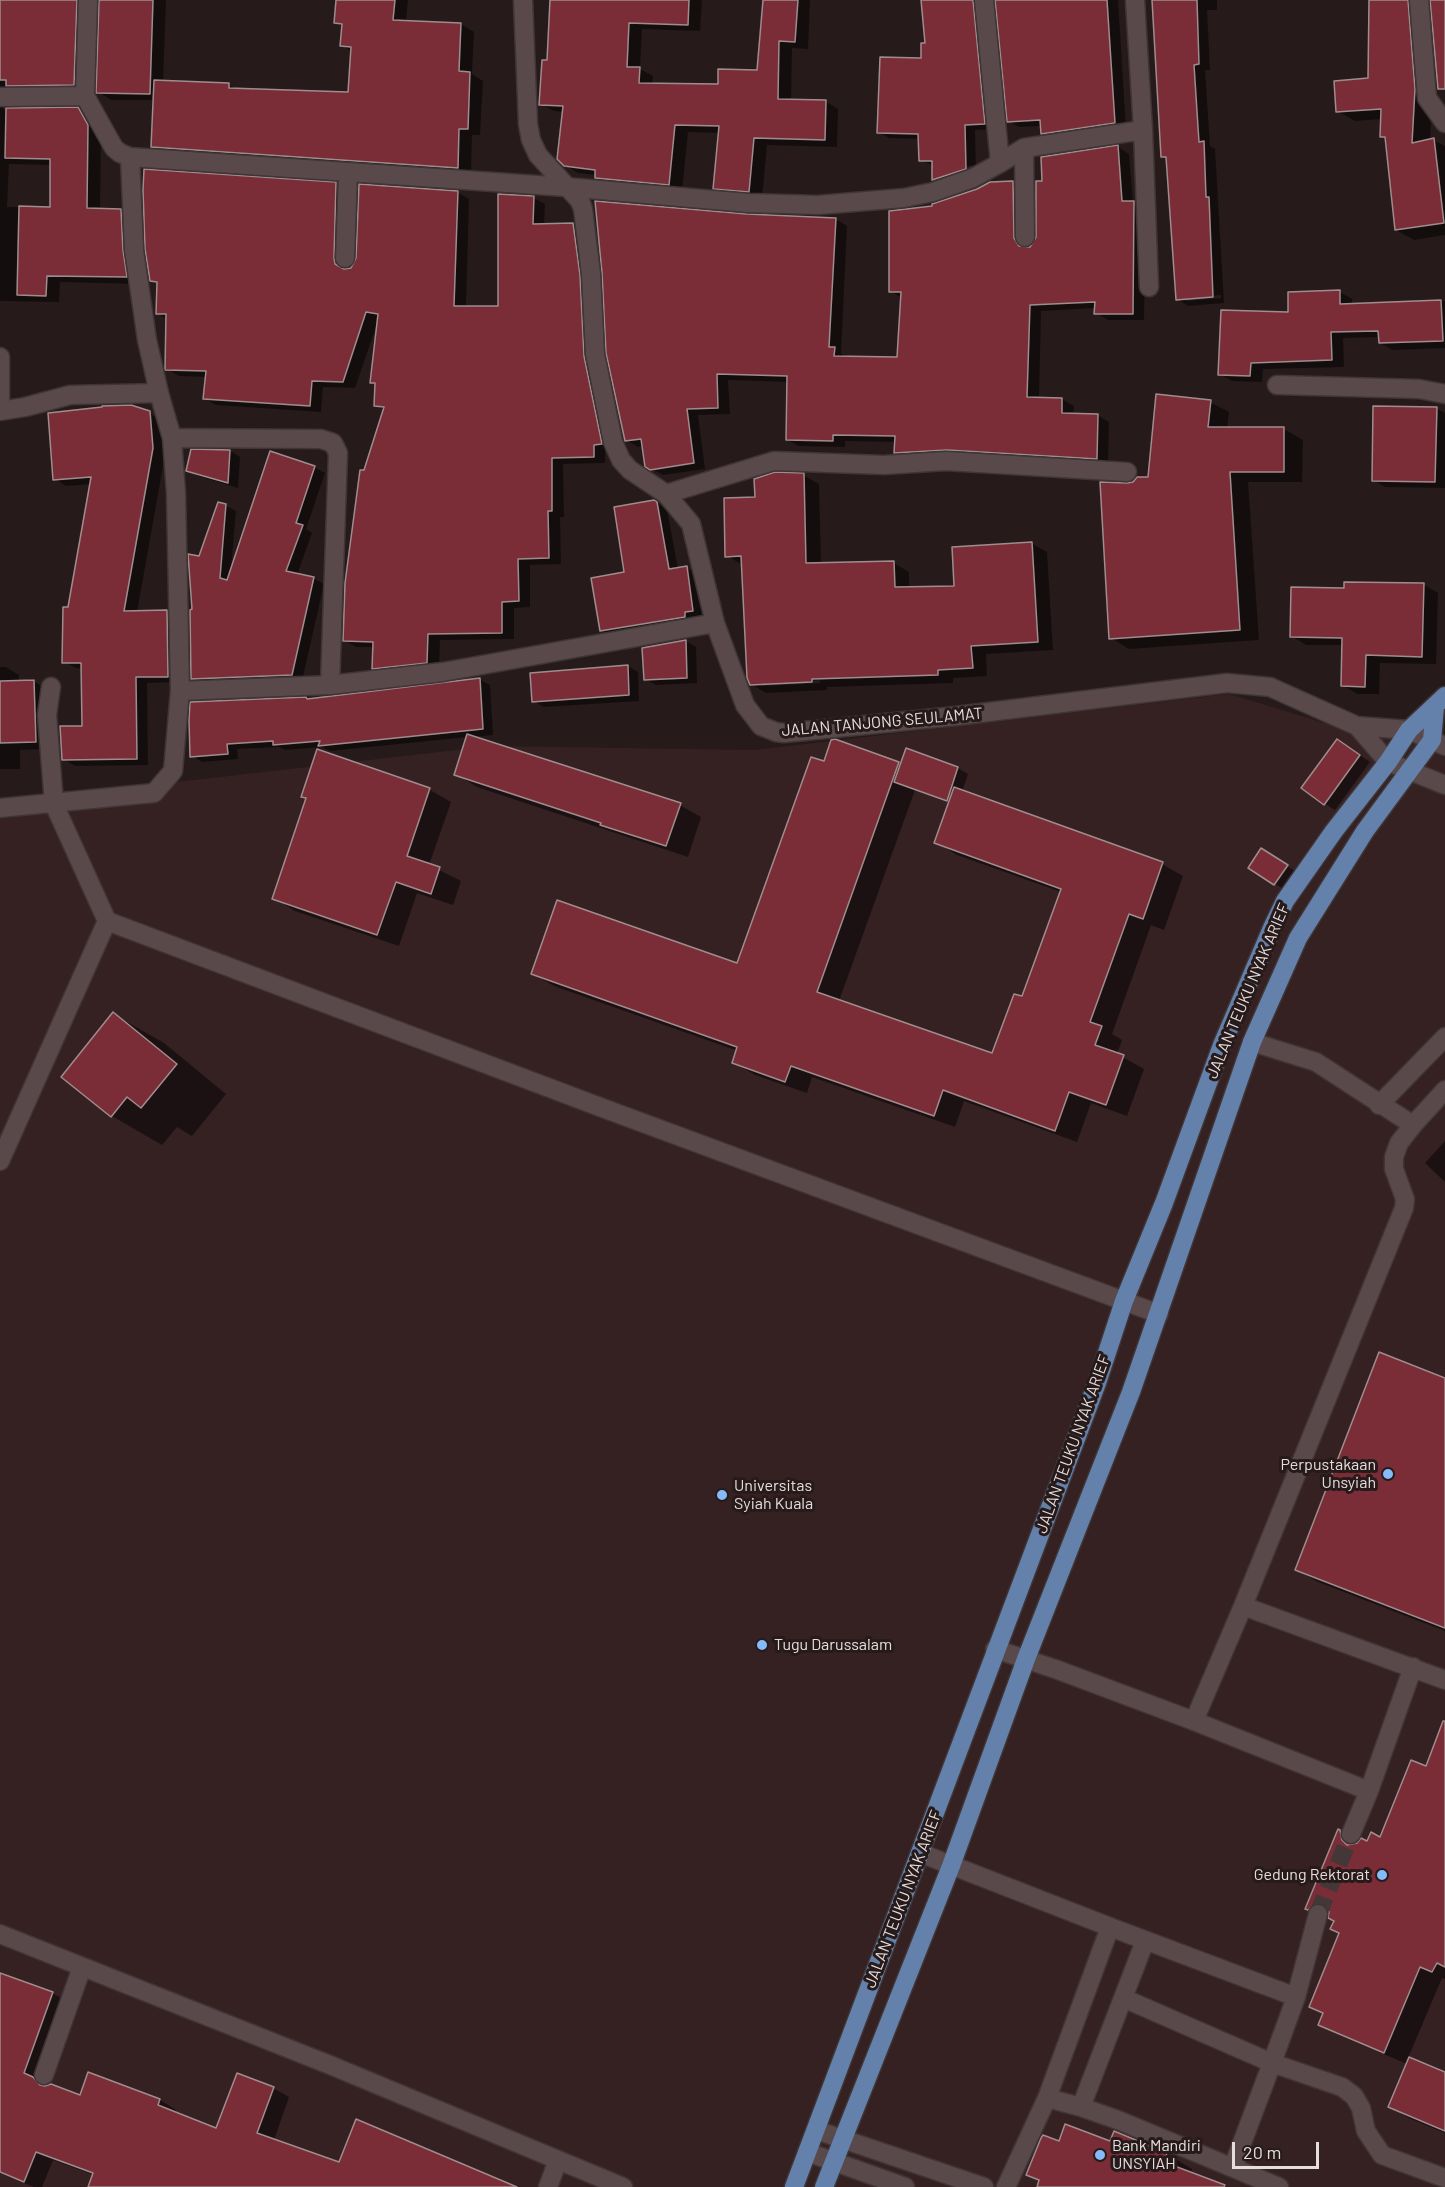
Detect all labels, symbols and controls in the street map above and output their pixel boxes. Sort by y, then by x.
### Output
street label: JALAN TANJONG SEULAMAT [781,704,983,740]
street label: JALAN TEUKU NYAK ARIEF [1202,900,1294,1082]
street label: JALAN TEUKU NYAK ARIEF [1032,1352,1114,1536]
place label: Perpustakaan Unsyiah [1281,1455,1376,1493]
marker: Perpustakaan Unsyiah [1381,1467,1395,1481]
place label: Universitas Syiah Kuala [734,1476,813,1514]
marker: Universitas Syiah Kuala [715,1488,729,1502]
place label: Tugu Darussalam [774,1635,892,1655]
marker: Tugu Darussalam [755,1638,769,1652]
street label: JALAN TEUKU NYAK ARIEF [860,1808,946,1990]
place label: Gedung Rektorat [1254,1865,1370,1885]
marker: Gedung Rektorat [1375,1868,1389,1882]
scale bar [1235,2130,1322,2168]
place label: Bank Mandiri UNSYIAH [1112,2136,1201,2174]
text: 20 m [1243,2141,1281,2163]
marker: Bank Mandiri UNSYIAH [1093,2148,1107,2162]

